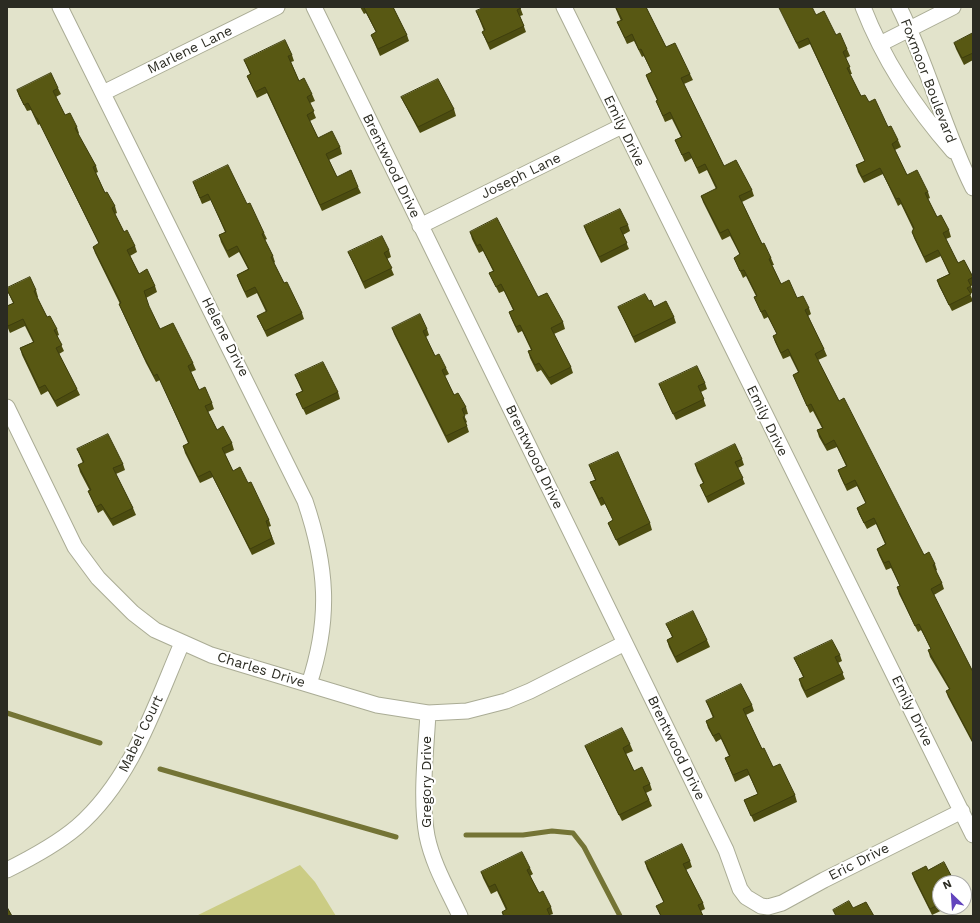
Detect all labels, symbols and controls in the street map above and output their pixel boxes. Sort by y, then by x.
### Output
street label: Foxmoor Boulevard [897,17,959,145]
street label: Marlene Lane [145,22,235,78]
street label: Emily Drive [600,93,648,169]
street label: Brentwood Drive [359,111,423,221]
street label: Joseph Lane [478,149,564,203]
street label: Helene Drive [198,294,252,380]
street label: Emily Drive [743,383,791,459]
street label: Brentwood Drive [502,402,566,512]
street label: Charles Drive [215,649,307,691]
street label: Emily Drive [888,673,936,749]
street label: Mabel Court [115,693,167,775]
street label: Brentwood Drive [644,693,708,803]
street label: Gregory Drive [419,736,435,828]
street label: Eric Drive [826,840,892,884]
north arrow [932,875,972,915]
text: N [941,877,954,892]

